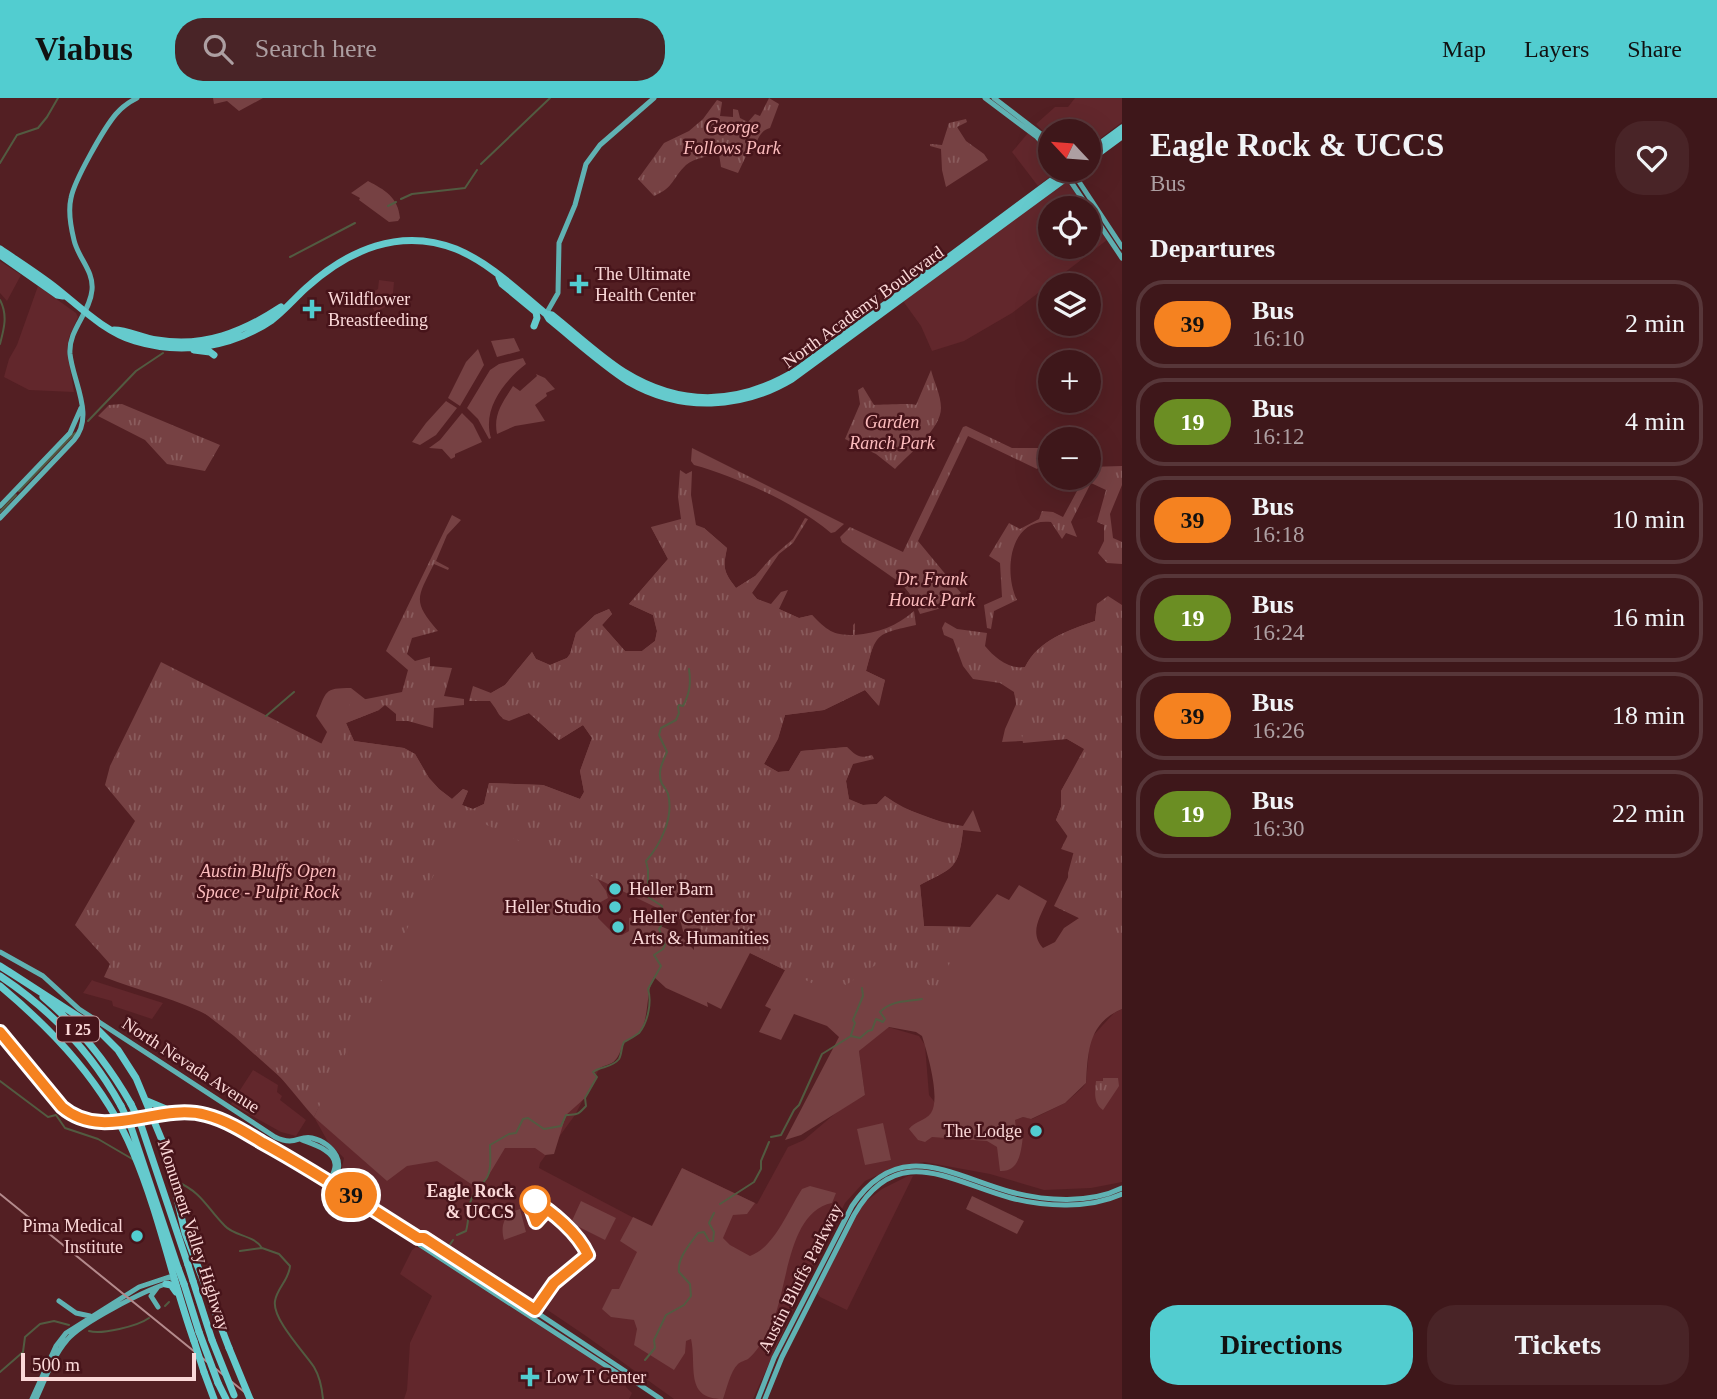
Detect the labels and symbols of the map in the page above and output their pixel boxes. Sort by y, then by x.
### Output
park label: George Follows Park [682,117,782,158]
north arrow [1038,119,1101,182]
street label: North Academy Boulevard [779,242,947,372]
place label: The Ultimate Health Center [595,264,695,305]
marker: The Ultimate Health Center [569,274,589,294]
place label: Wildflower Breastfeeding [328,289,428,330]
marker: Wildflower Breastfeeding [302,299,322,319]
park label: Garden Ranch Park [848,412,936,453]
park label: Dr. Frank Houck Park [888,569,976,610]
park label: Austin Bluffs Open Space - Pulpit Rock [197,861,340,902]
place label: Heller Barn [629,879,713,899]
marker: Heller Barn [607,881,623,897]
place label: Heller Studio [505,897,601,917]
marker: Heller Studio [607,899,623,915]
place label: Heller Center for Arts & Humanities [632,907,769,948]
marker: Heller Center for Arts & Humanities [610,919,626,935]
street label: North Nevada Avenue [119,1013,263,1117]
road number: I 25 [57,1016,99,1042]
place label: The Lodge [944,1121,1022,1141]
marker: The Lodge [1028,1123,1044,1139]
street label: Monument Valley Highway [154,1137,234,1333]
line badge: 39 [320,1172,382,1218]
place label: Eagle Rock & UCCS [427,1181,514,1222]
marker: Eagle Rock & UCCS [520,1186,550,1216]
street label: Austin Bluffs Parkway [754,1200,846,1356]
place label: Pima Medical Institute [23,1216,123,1257]
marker: Pima Medical Institute [129,1228,145,1244]
scale bar [21,1350,196,1382]
marker: Low T Center [520,1367,540,1387]
place label: Low T Center [546,1367,646,1387]

